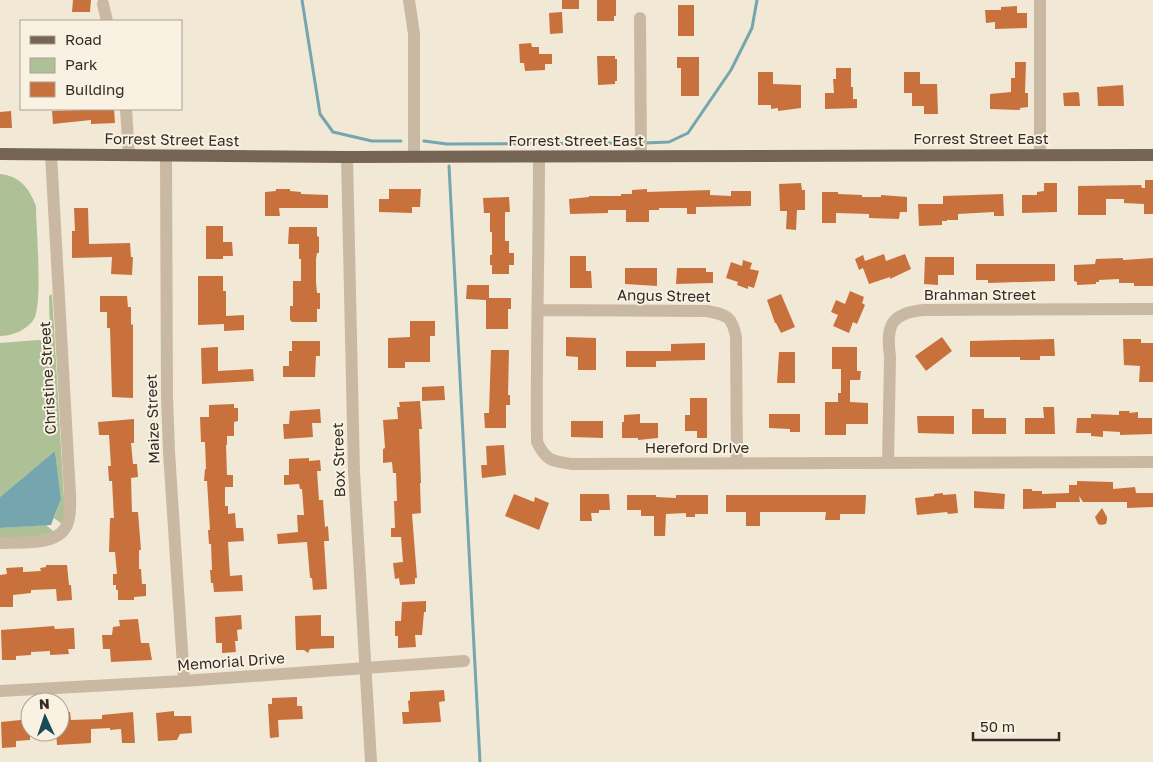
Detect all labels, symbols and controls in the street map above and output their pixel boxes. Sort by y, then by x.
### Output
legend [20,20,182,110]
text: Road [65,30,102,48]
text: Park [65,55,98,73]
text: Building [65,80,125,98]
street label: Forrest Street East [104,129,240,149]
street label: Forrest Street East [913,129,1049,147]
street label: Forrest Street East [508,131,644,149]
street label: Angus Street [617,285,711,305]
street label: Brahman Street [924,285,1036,303]
street label: Christine Street [35,321,59,435]
street label: Maize Street [141,374,163,464]
street label: Box Street [328,422,348,498]
street label: Hereford Drive [645,438,750,456]
street label: Memorial Drive [177,648,286,674]
north arrow [20,692,70,742]
text: N [39,695,50,712]
scale bar [973,710,1059,742]
text: 50 m [980,717,1015,735]

